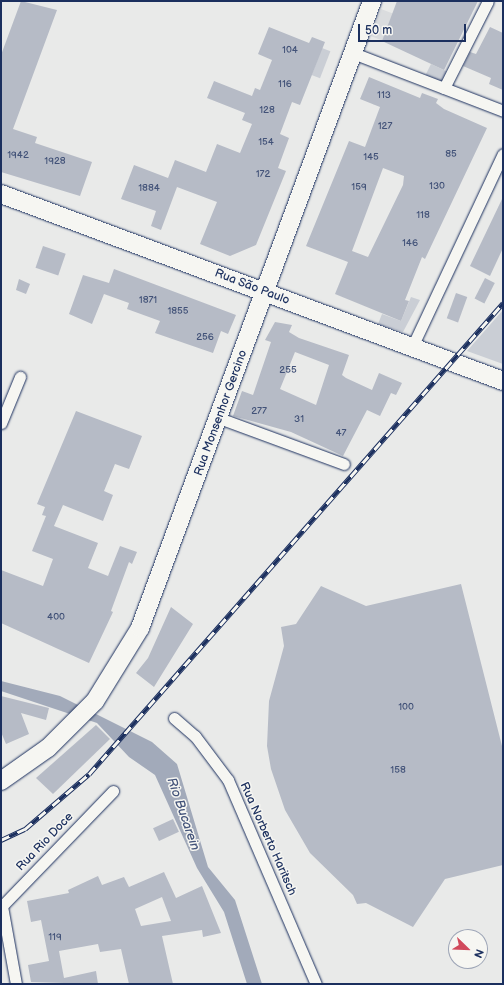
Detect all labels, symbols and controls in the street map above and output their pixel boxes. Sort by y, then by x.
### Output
scale bar [360,16,468,42]
text: 50 m [365,23,392,38]
house number: 104 [282,45,298,57]
house number: 116 [278,79,292,91]
house number: 113 [377,90,391,102]
house number: 128 [259,105,275,117]
house number: 127 [378,121,392,133]
house number: 154 [258,137,274,149]
house number: 85 [445,149,457,161]
house number: 1942 [7,150,29,162]
house number: 145 [363,152,379,164]
house number: 1928 [44,156,66,168]
house number: 172 [256,169,270,181]
house number: 130 [429,181,445,193]
house number: 159 [351,182,367,194]
house number: 1884 [138,183,160,195]
house number: 118 [416,210,430,222]
house number: 146 [402,238,418,250]
street label: Rua São Paulo [212,266,292,308]
house number: 1871 [139,295,157,307]
house number: 1855 [167,306,189,318]
house number: 256 [196,332,214,344]
street label: Rua Monsenhor Gercino [191,348,251,478]
house number: 255 [279,365,297,377]
house number: 277 [251,406,267,418]
house number: 31 [294,414,304,426]
house number: 47 [335,428,347,440]
house number: 400 [47,612,65,624]
house number: 100 [398,702,414,714]
house number: 158 [390,765,406,777]
water label: Rio Bucarein [163,776,203,852]
street label: Rua Norberto Haritsch [237,780,299,898]
street label: Rua Rio Doce [14,810,76,874]
north arrow [448,929,488,969]
house number: 119 [48,932,62,944]
text: N [471,947,486,960]

